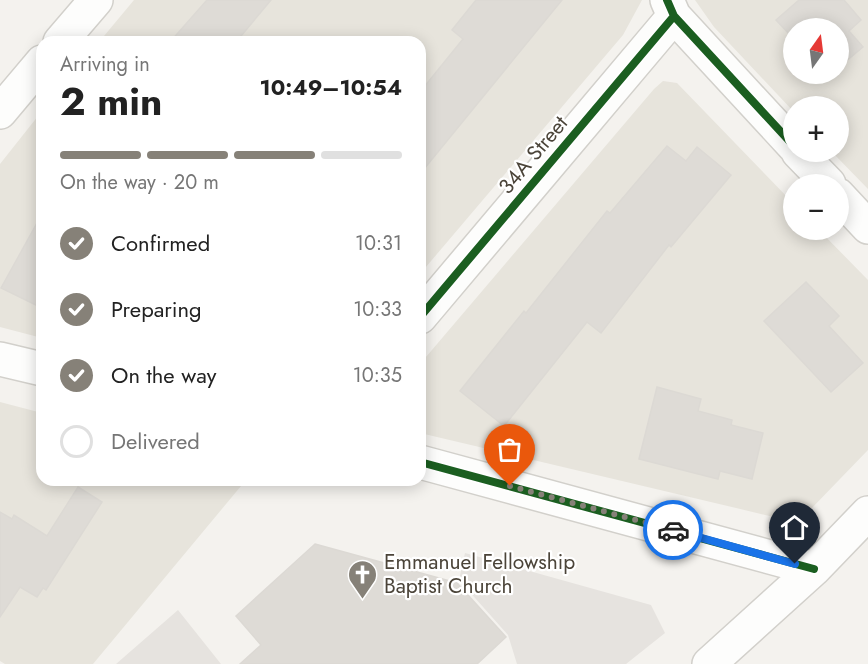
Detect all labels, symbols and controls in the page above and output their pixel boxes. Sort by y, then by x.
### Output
north arrow [783,18,849,84]
map controls [783,18,849,240]
text: Arriving in [60,50,150,79]
text: 10:49–10:54 [259,71,402,103]
text: 2 min [60,73,162,130]
button: + [783,96,849,162]
street label: 34A Street [491,109,575,201]
text: On the way · 20 m [60,168,219,197]
button: − [783,174,849,240]
icon: check [60,227,93,260]
text: Confirmed [111,227,210,259]
text: 10:31 [355,229,402,258]
icon: check [60,293,93,326]
text: Preparing [111,293,202,325]
text: 10:33 [353,295,402,324]
icon: check [60,359,93,392]
text: On the way [111,359,216,391]
text: 10:35 [353,361,402,390]
pin [484,424,535,486]
text: Delivered [111,425,200,457]
icon: bag [493,433,526,466]
courier [643,500,703,560]
pin [769,502,820,564]
icon: home [778,511,811,544]
icon: car [657,514,690,547]
place label: Emmanuel Fellowship Baptist Church [384,547,575,601]
church icon: Emmanuel Fellowship Baptist Church [347,558,379,600]

